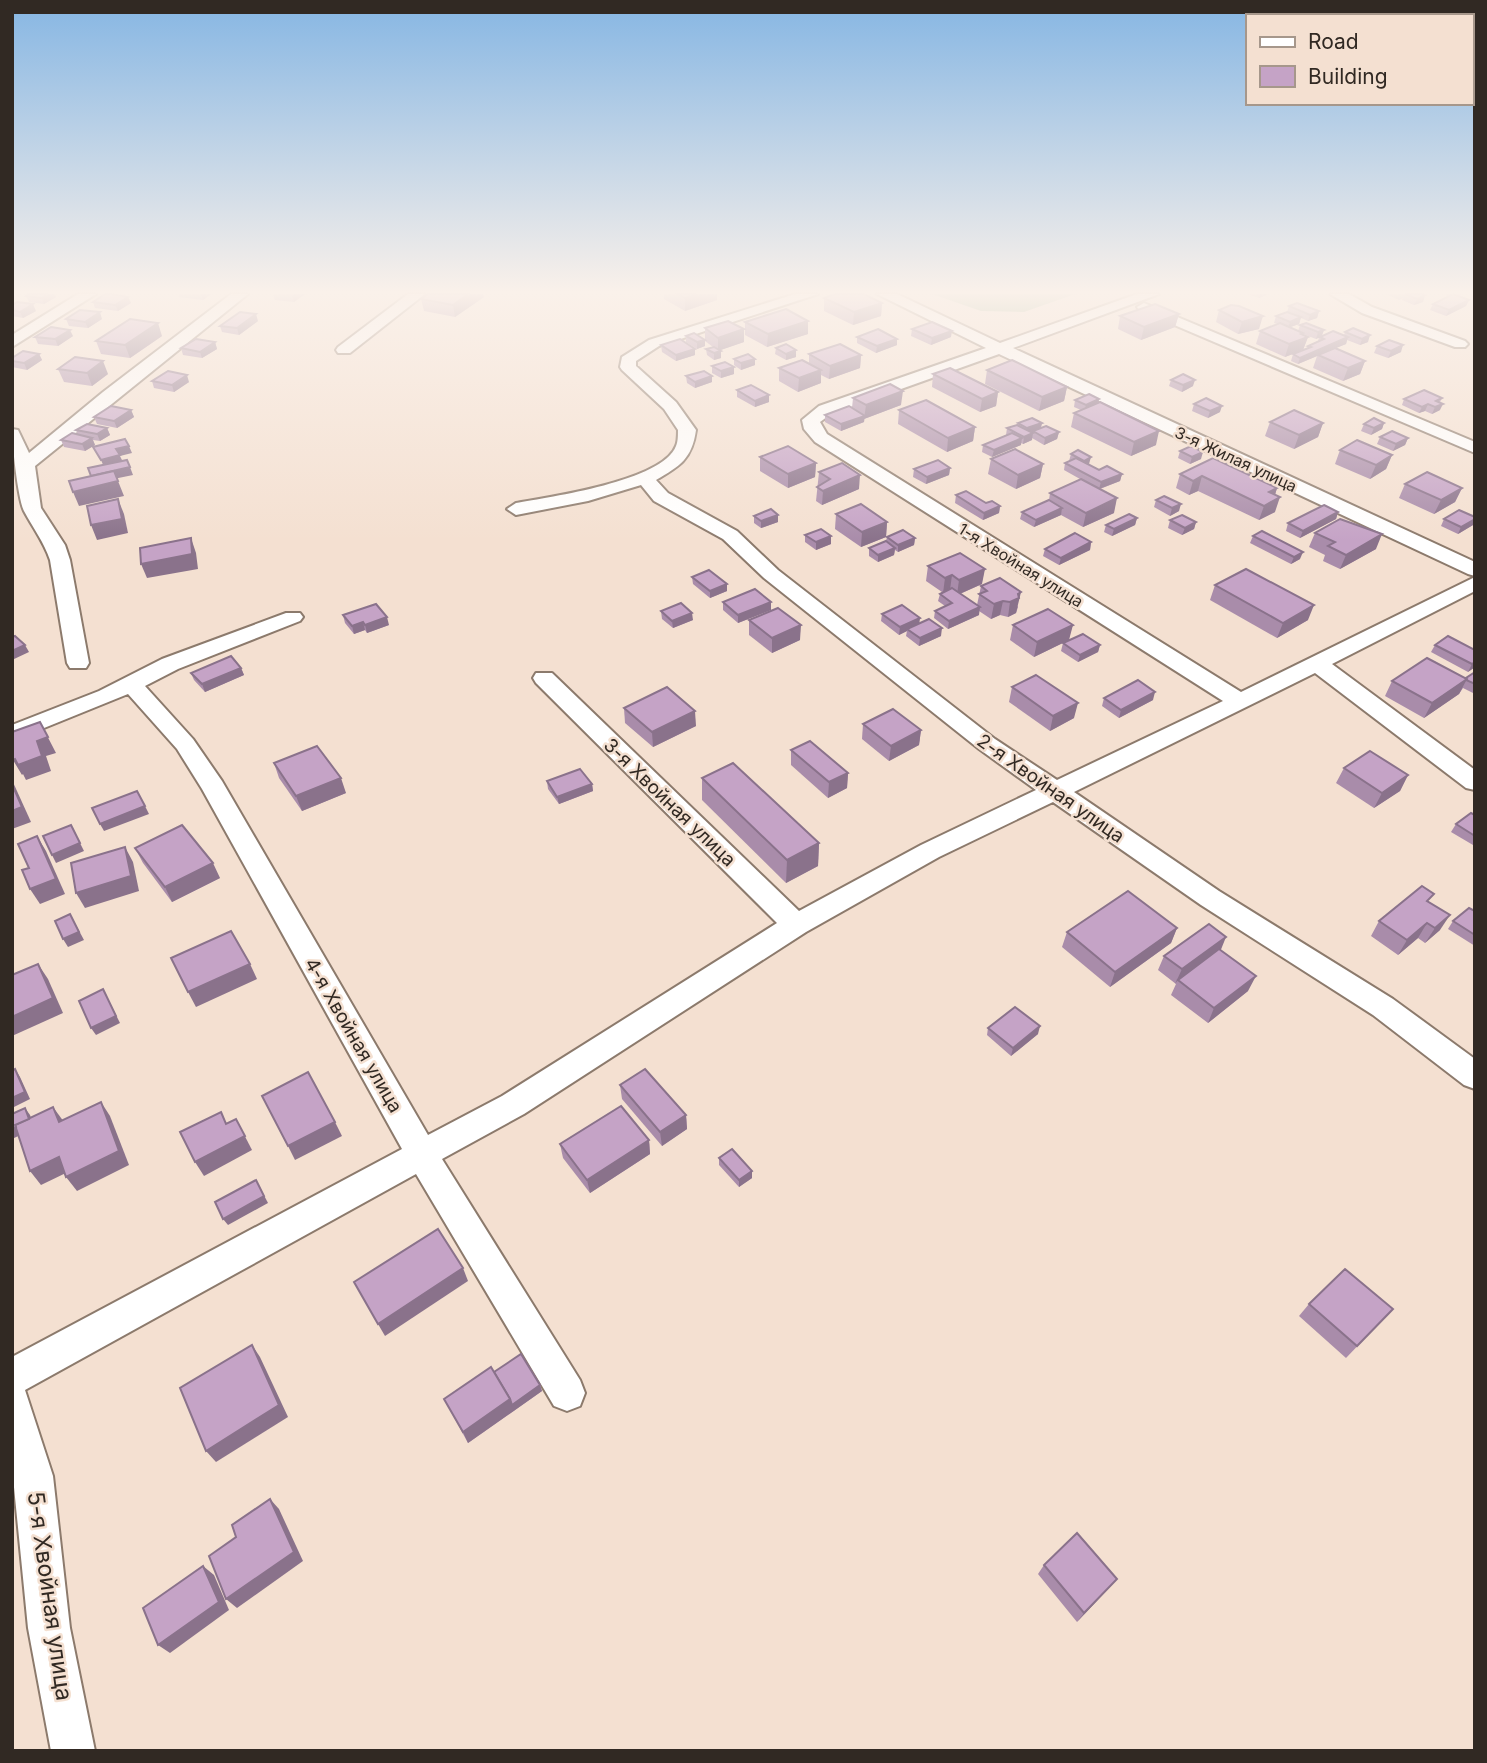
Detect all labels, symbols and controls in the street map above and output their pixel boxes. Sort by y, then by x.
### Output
legend [1246,14,1473,105]
text: Road [1308,29,1359,54]
text: Building [1308,64,1388,89]
street label: 3-я Жилая улица [1172,422,1300,496]
street label: 1-я Хвойная улица [955,518,1087,612]
street label: 2-я Хвойная улица [973,729,1129,848]
street label: 3-я Хвойная улица [599,733,740,871]
street label: 4-я Хвойная улица [300,954,407,1117]
street label: 5-я Хвойная улица [21,1490,79,1702]

